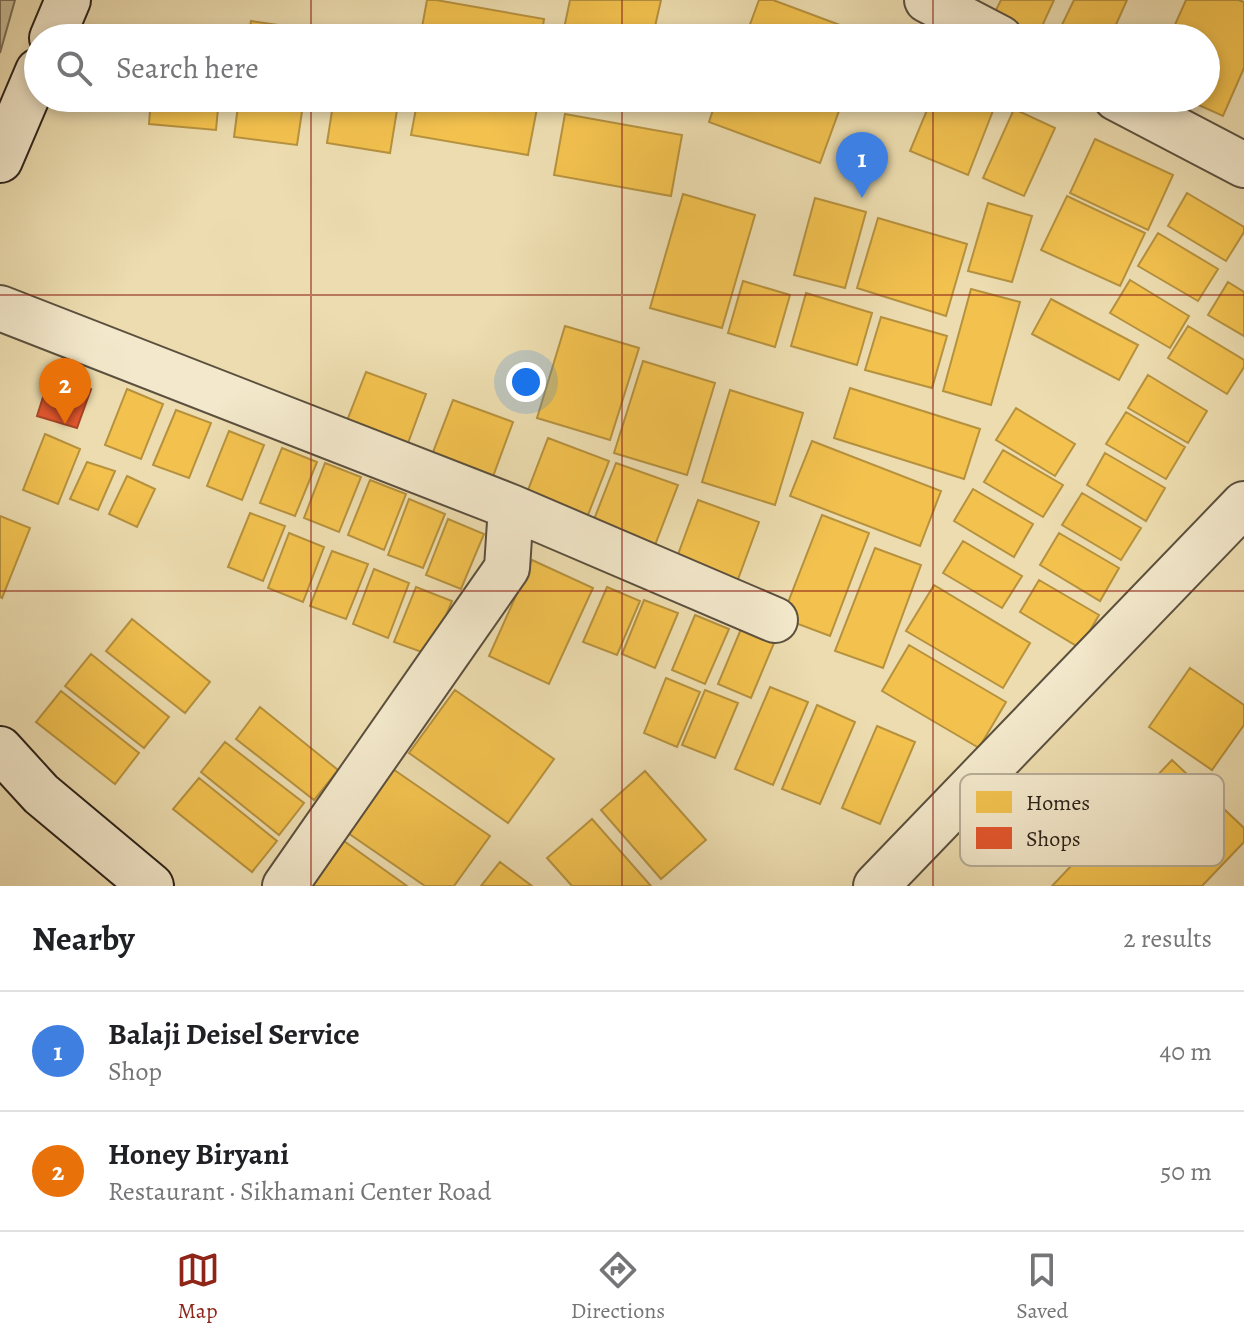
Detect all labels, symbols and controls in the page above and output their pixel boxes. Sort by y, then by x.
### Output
search box [24,24,1220,112]
icon: search [52,46,96,90]
text: Search here [116,48,259,88]
pin: 1 [836,132,888,198]
pin: 2 [39,358,91,424]
your location [506,362,546,402]
legend [960,774,1224,866]
text: Homes [1026,788,1090,818]
text: Shops [1026,824,1081,854]
text: Nearby [32,915,135,962]
text: 2 results [1123,921,1212,956]
text: Balaji Deisel Service [108,1014,360,1054]
text: 1 [53,1034,63,1069]
text: 40 m [1160,1034,1212,1069]
text: Shop [108,1054,162,1089]
text: Honey Biryani [108,1134,289,1174]
text: 2 [52,1154,64,1189]
text: 50 m [1160,1154,1212,1189]
text: Restaurant · Sikhamani Center Road [108,1174,491,1209]
tab: Map [176,1248,220,1326]
tab: Directions [571,1248,665,1326]
tab: Saved [1016,1248,1068,1326]

